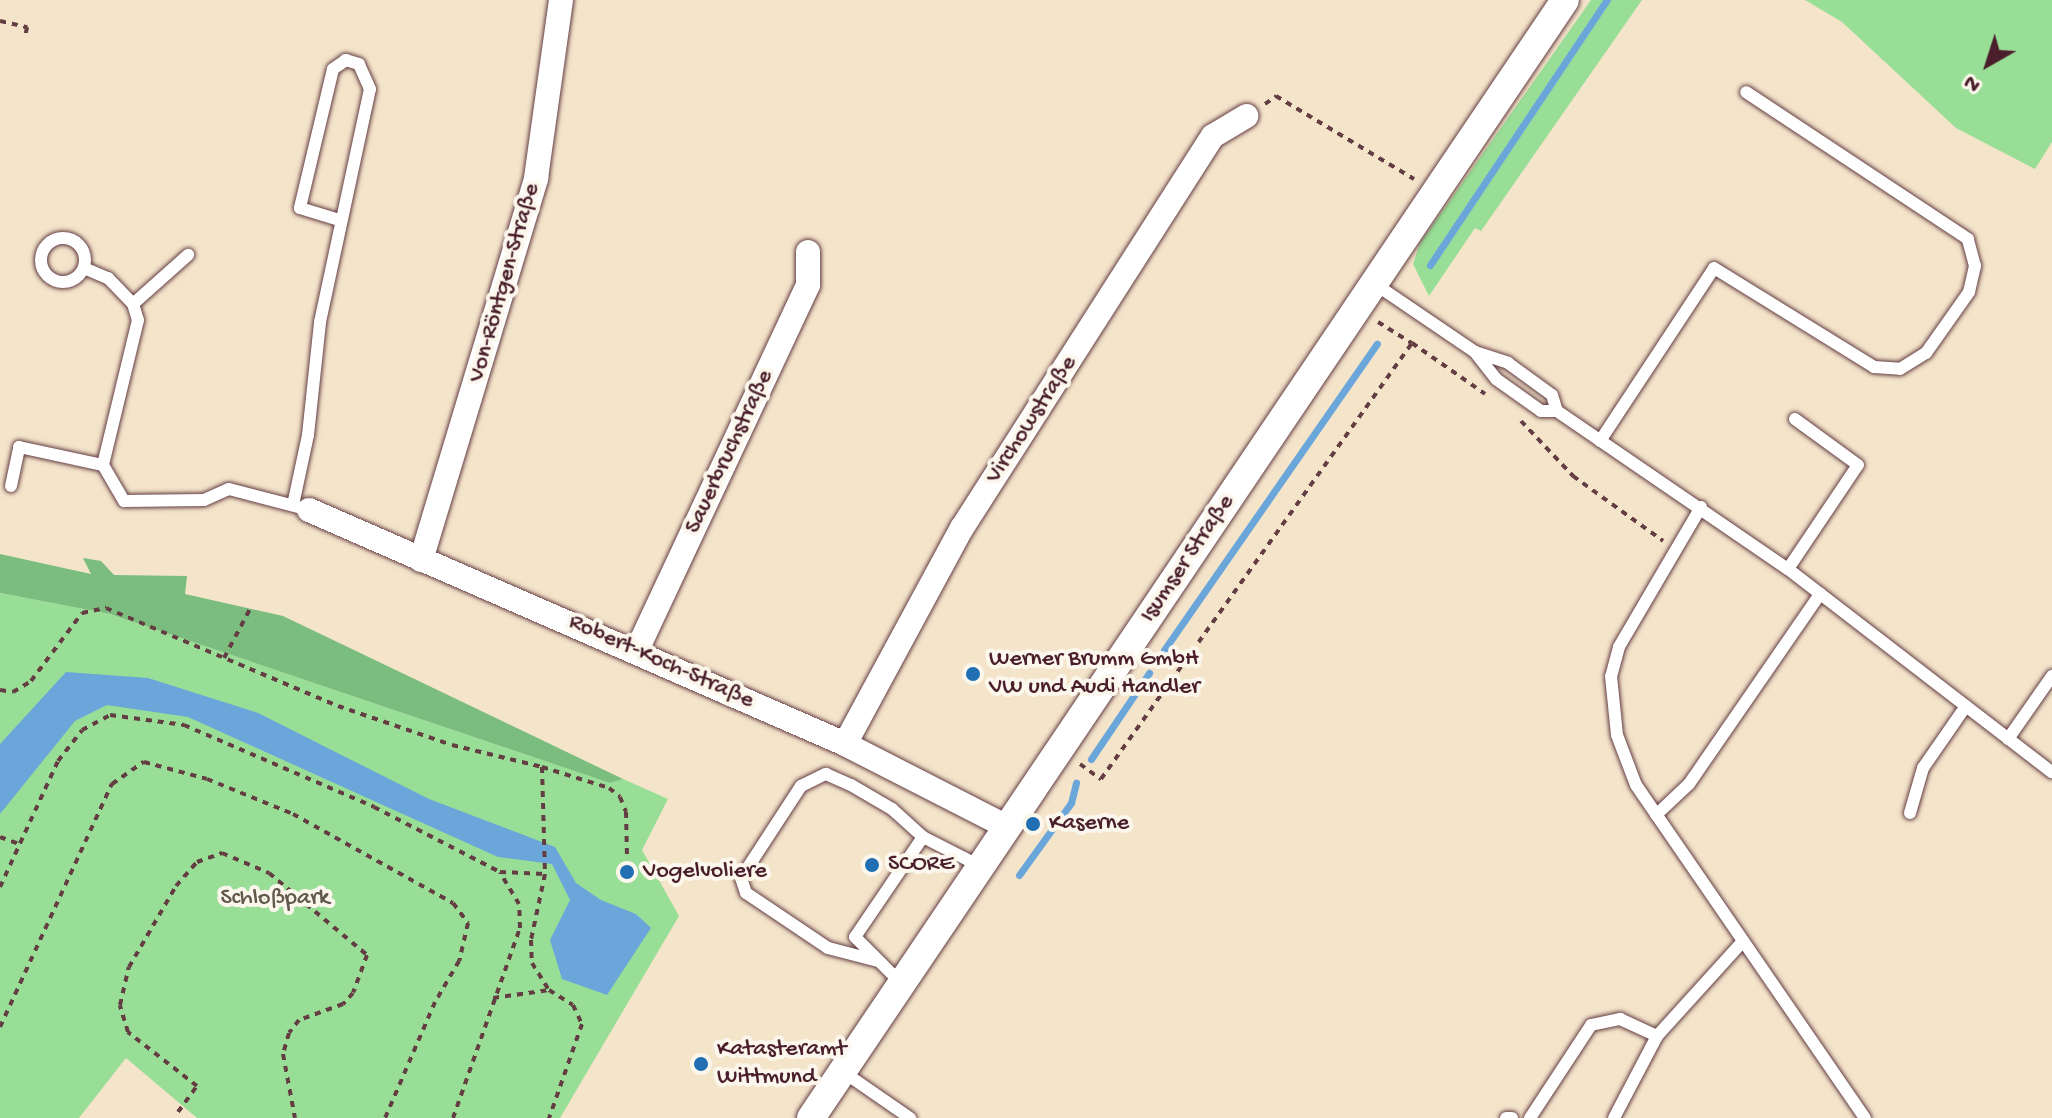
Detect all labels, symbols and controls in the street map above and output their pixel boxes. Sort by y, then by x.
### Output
north arrow [1948,24,2028,104]
text: N [1959,68,1987,97]
street label: Von-Röntgen-Straße [463,180,547,386]
street label: Virchowstraße [980,351,1084,489]
street label: Sauerbruchstraße [679,365,781,539]
street label: Isumser Straße [1135,490,1241,628]
street label: Robert-Koch-Straße [564,608,758,716]
place label: Werner Brumm GmbH VW und Audi Handler [989,646,1200,702]
marker: Werner Brumm GmbH VW und Audi Handler [964,665,982,683]
place label: Kaserne [1049,810,1129,838]
marker: Kaserne [1024,815,1042,833]
place label: SCORE [888,851,954,879]
marker: SCORE [863,856,881,874]
place label: Vogelvoliere [643,858,767,886]
marker: Vogelvoliere [618,863,636,881]
park label: Schloßpark [221,885,329,913]
place label: Katasteramt Wittmund [717,1036,846,1092]
marker: Katasteramt Wittmund [692,1055,710,1073]

